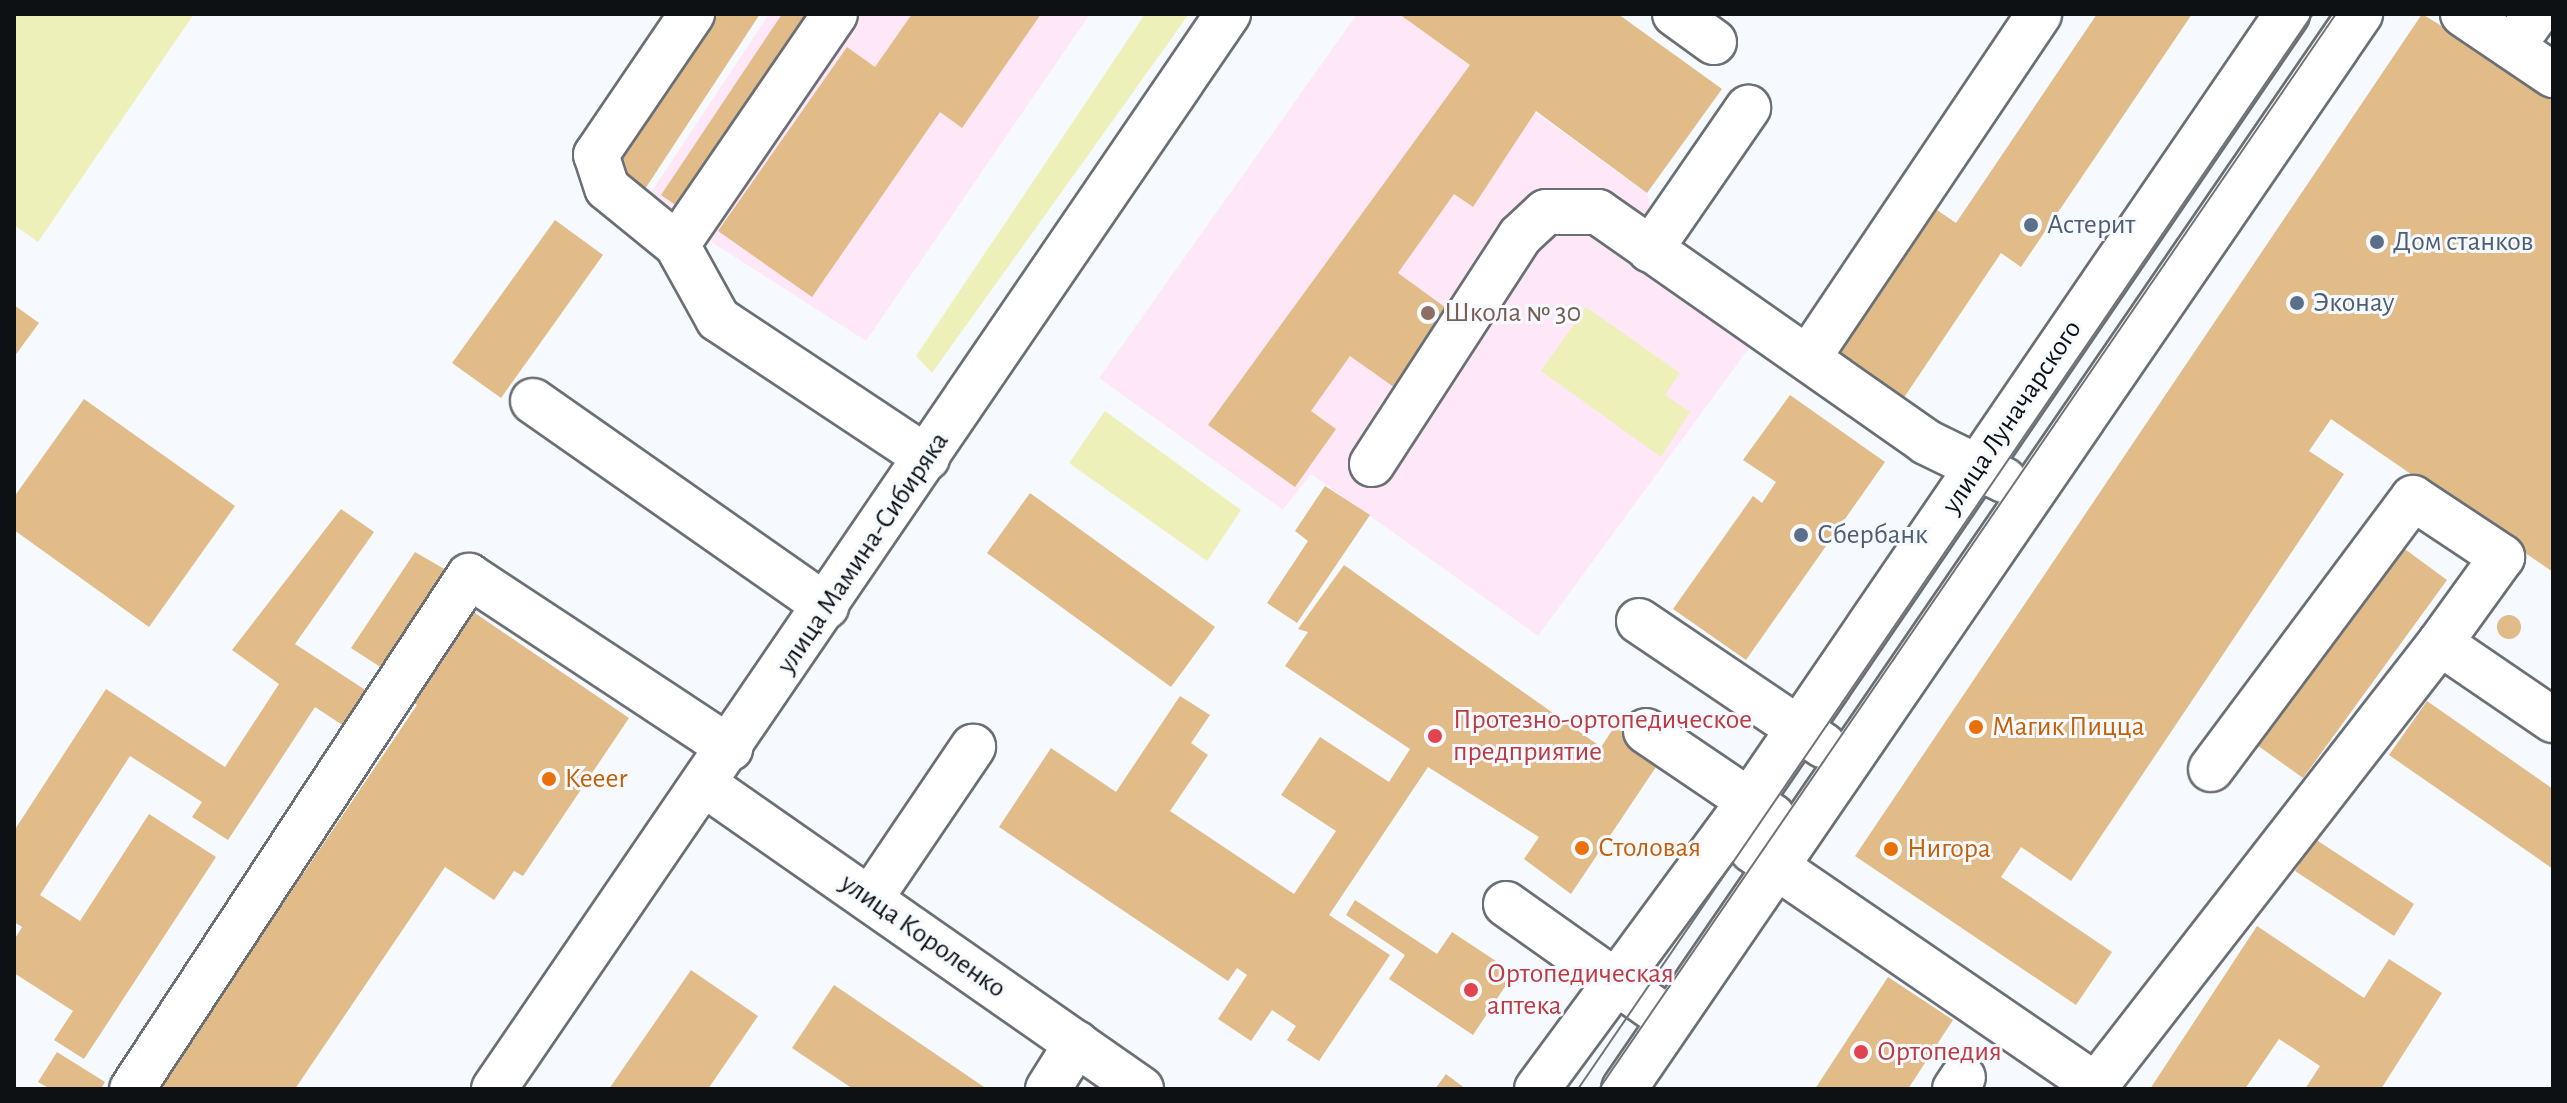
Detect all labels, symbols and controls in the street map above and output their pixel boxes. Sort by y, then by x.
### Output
place label: Астерит [2047,208,2135,242]
marker: Астерит [2022,216,2040,234]
place label: Дом станков [2393,225,2534,259]
marker: Дом станков [2368,233,2386,251]
place label: Эконау [2313,286,2394,320]
marker: Эконау [2288,294,2306,312]
place label: Школа № 30 [1444,296,1581,330]
marker: Школа № 30 [1419,304,1437,322]
street label: улица Луначарского [1935,314,2089,520]
street label: улица Мамина-Сибиряка [770,426,956,680]
place label: Сбербанк [1817,518,1928,552]
marker: Сбербанк [1792,526,1810,544]
place label: Протезно-ортопедическое предприятие [1453,703,1752,769]
place label: Магик Пицца [1992,710,2145,744]
marker: Магик Пицца [1967,718,1985,736]
marker: Протезно-ортопедическое предприятие [1424,725,1446,747]
place label: Keeer [565,762,627,796]
marker: Keeer [540,770,558,788]
place label: Столовая [1598,831,1701,865]
place label: Нигора [1907,832,1991,866]
marker: Столовая [1573,839,1591,857]
marker: Нигора [1882,840,1900,858]
street label: улица Короленко [834,866,1012,1006]
place label: Ортопедическая аптека [1487,957,1674,1023]
marker: Ортопедическая аптека [1462,981,1480,999]
place label: Ортопедия [1877,1035,2002,1069]
marker: Ортопедия [1852,1043,1870,1061]

